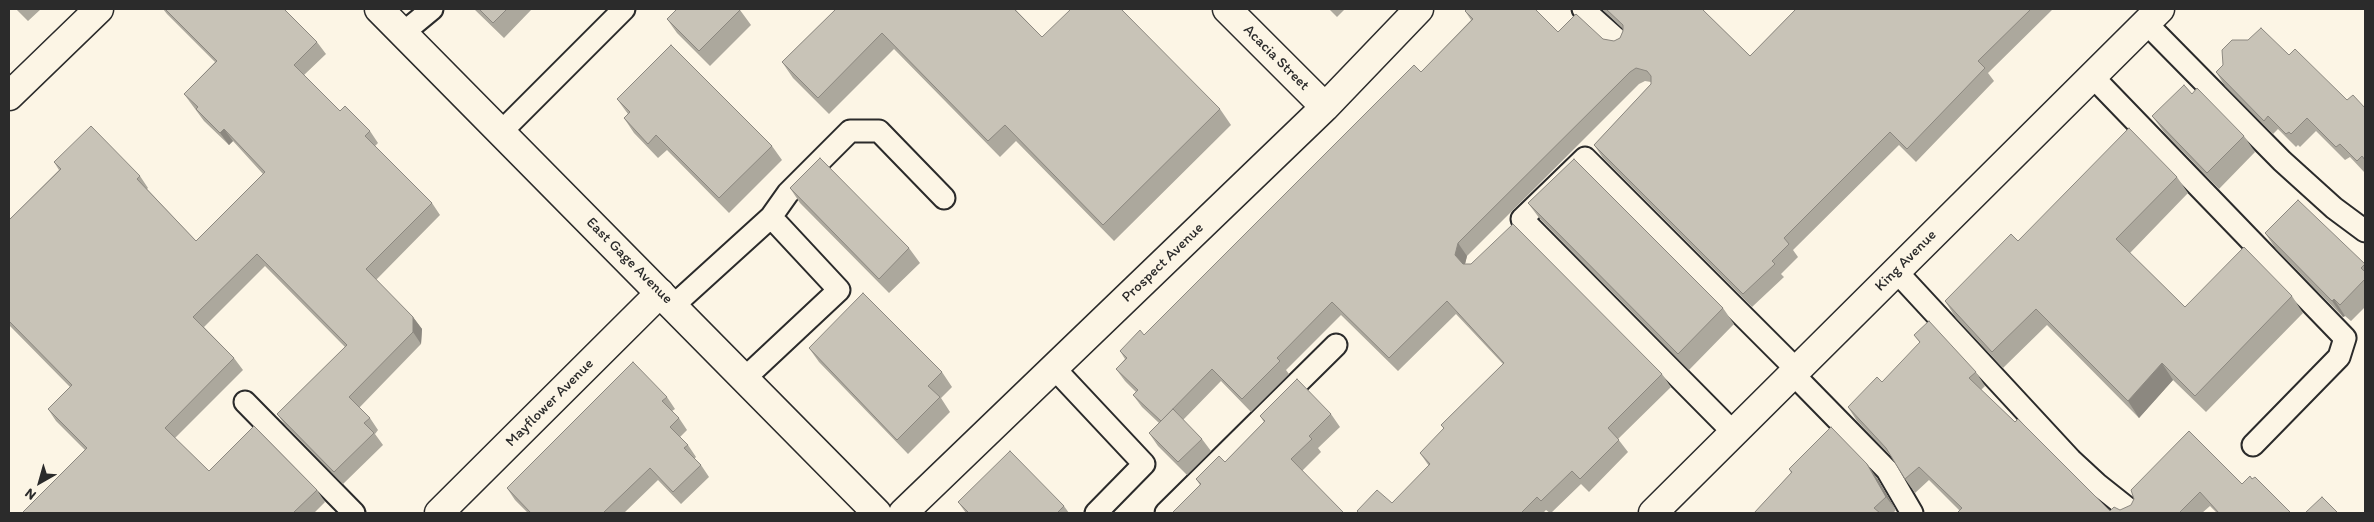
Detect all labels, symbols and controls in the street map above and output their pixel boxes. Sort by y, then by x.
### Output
street label: Acacia Street [1239,21,1313,95]
street label: East Gage Avenue [582,214,676,308]
street label: Prospect Avenue [1118,219,1208,307]
street label: King Avenue [1871,226,1941,296]
street label: Mayflower Avenue [502,355,598,451]
north arrow [15,457,65,507]
text: N [22,485,39,504]

